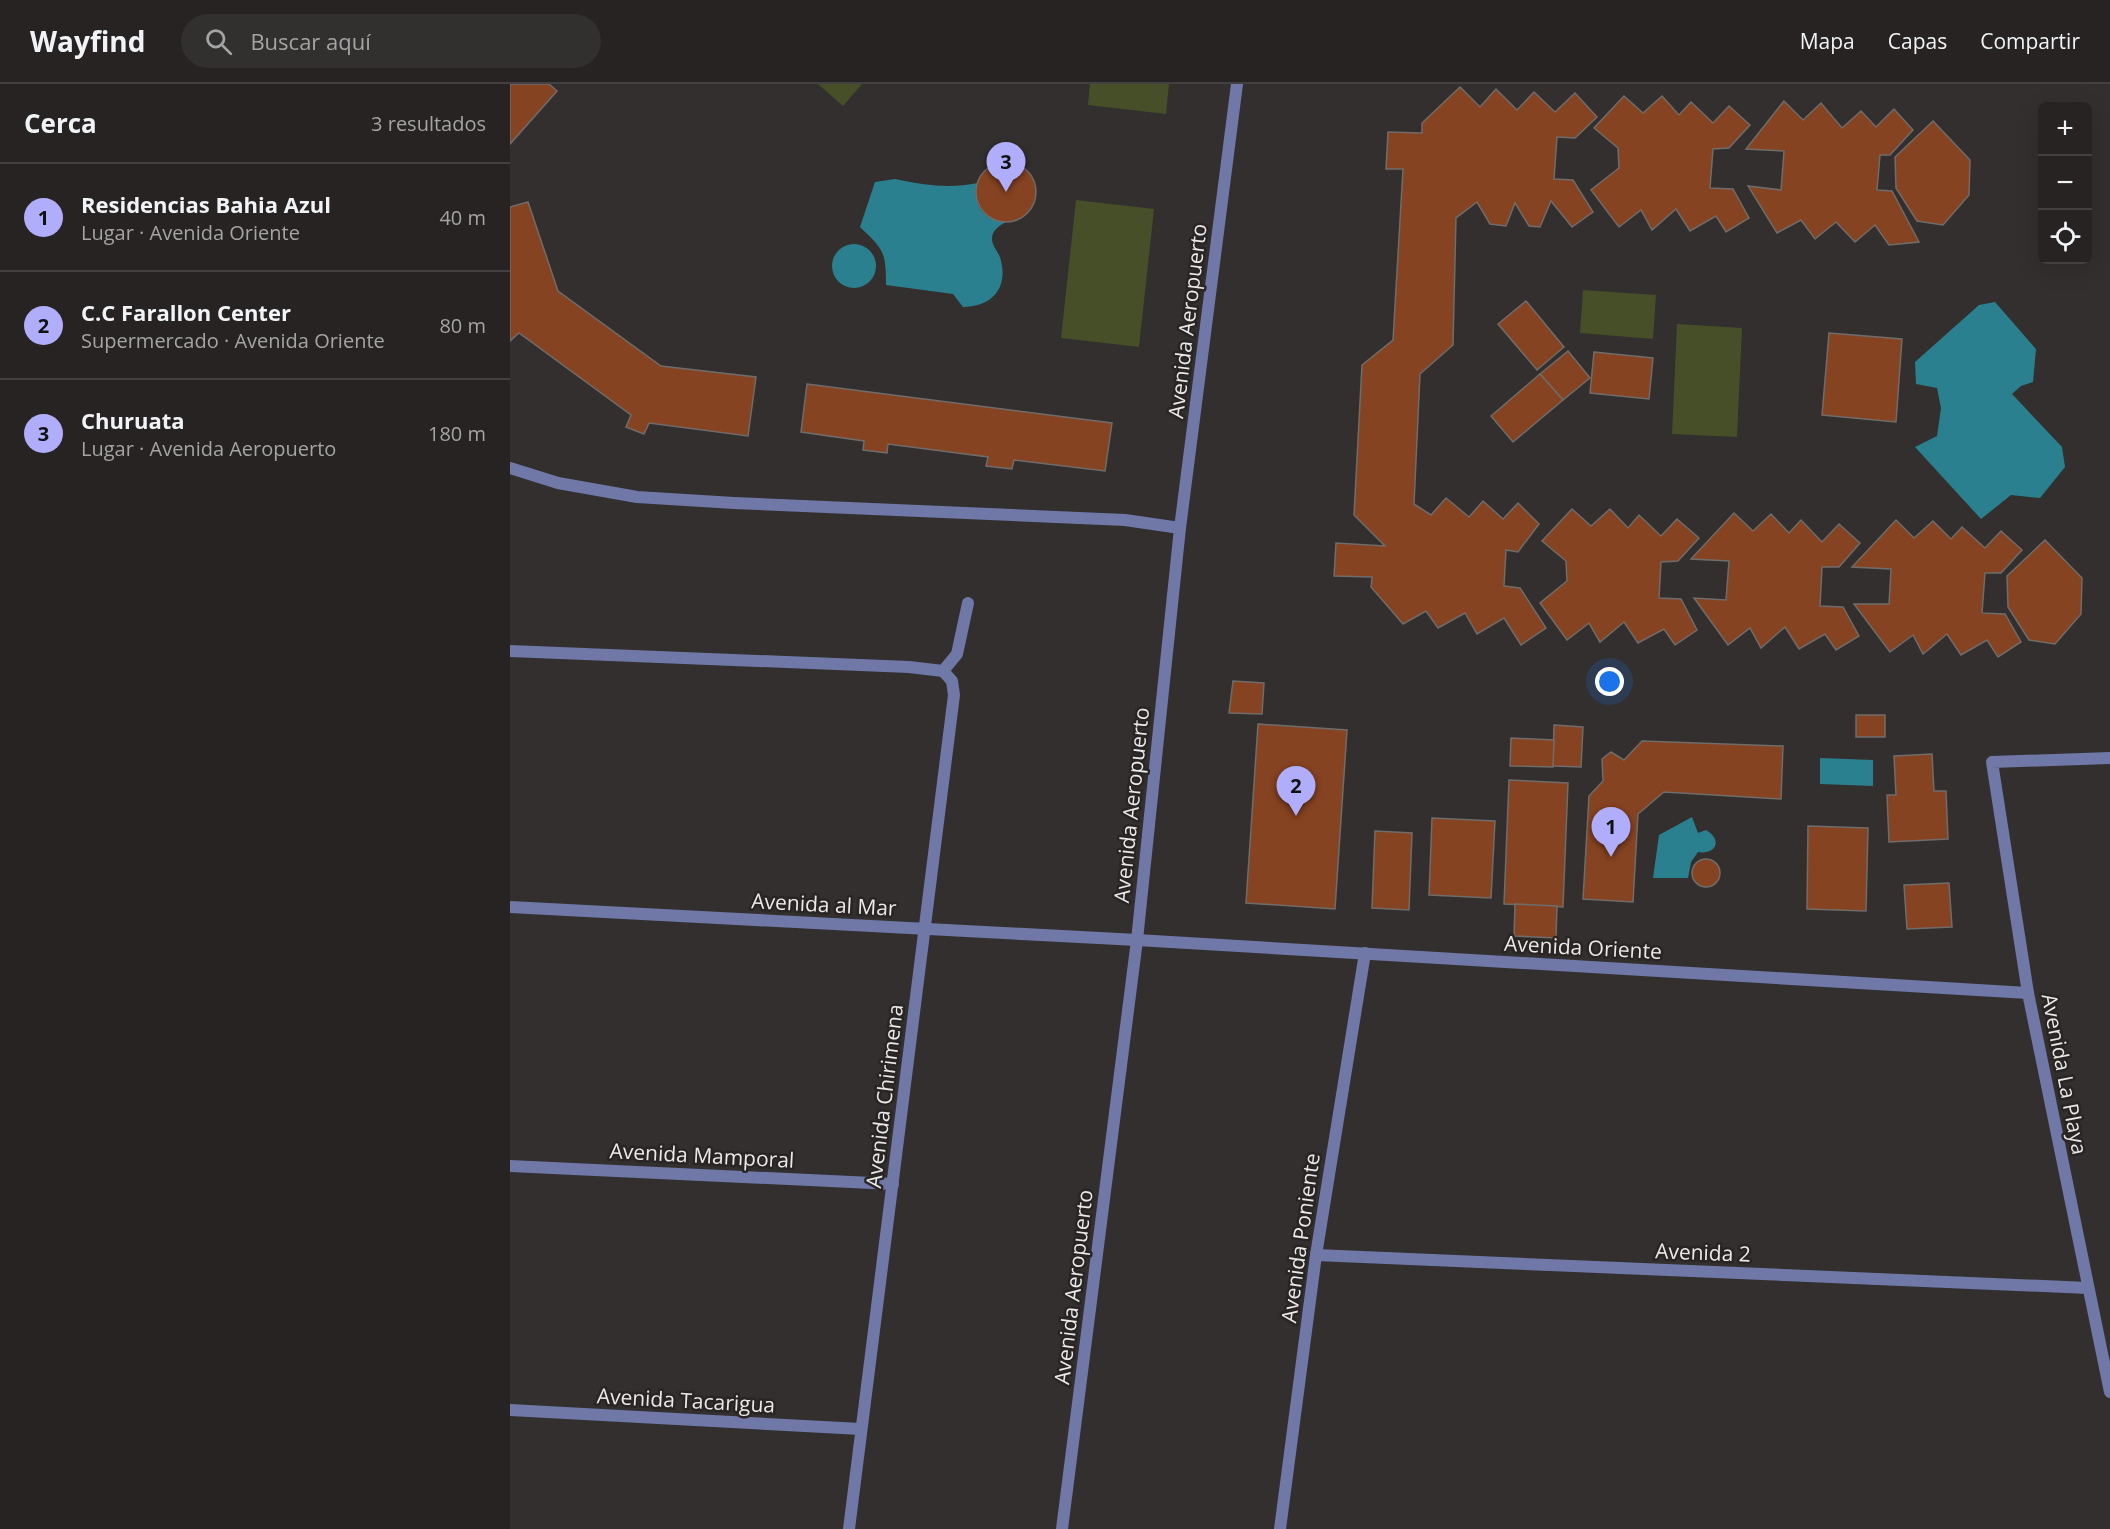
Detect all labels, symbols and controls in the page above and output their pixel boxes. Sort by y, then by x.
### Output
search box [181,14,601,68]
text: Wayfind [30,22,145,60]
icon: search [202,25,235,58]
text: Buscar aquí [250,26,371,56]
text: Mapa [1800,27,1855,55]
text: Capas [1888,27,1947,55]
text: Compartir [1980,27,2080,55]
map controls [2038,102,2092,264]
button: + [2038,102,2092,156]
text: Cerca [24,105,97,141]
text: 3 resultados [371,110,486,137]
pin: 3 [986,142,1026,192]
button: − [2038,156,2092,210]
text: Residencias Bahia Azul [81,189,331,219]
text: 1 [38,204,49,231]
text: 40 m [439,204,486,231]
button: locate [2038,210,2092,264]
text: Lugar · Avenida Oriente [81,219,300,246]
street label: Avenida Aeropuerto [1161,222,1213,420]
text: C.C Farallon Center [81,297,291,327]
text: 2 [38,312,49,339]
text: 80 m [439,312,486,339]
text: Supermercado · Avenida Oriente [81,327,385,354]
text: Churuata [81,405,185,435]
text: 3 [38,420,49,447]
text: 180 m [428,420,486,447]
text: Lugar · Avenida Aeropuerto [81,435,336,462]
your location [1595,667,1624,696]
street label: Avenida Aeropuerto [1107,706,1155,904]
pin: 2 [1276,766,1316,816]
pin: 1 [1592,808,1630,857]
street label: Avenida al Mar [751,886,898,922]
street label: Avenida Oriente [1503,929,1663,965]
street label: Avenida La Playa [2036,991,2094,1157]
street label: Avenida Chirimena [859,1003,909,1189]
street label: Avenida Mamporal [609,1136,795,1174]
street label: Avenida Poniente [1274,1151,1326,1325]
street label: Avenida Aeropuerto [1047,1188,1099,1386]
street label: Avenida 2 [1655,1236,1751,1268]
street label: Avenida Tacarigua [596,1381,776,1419]

